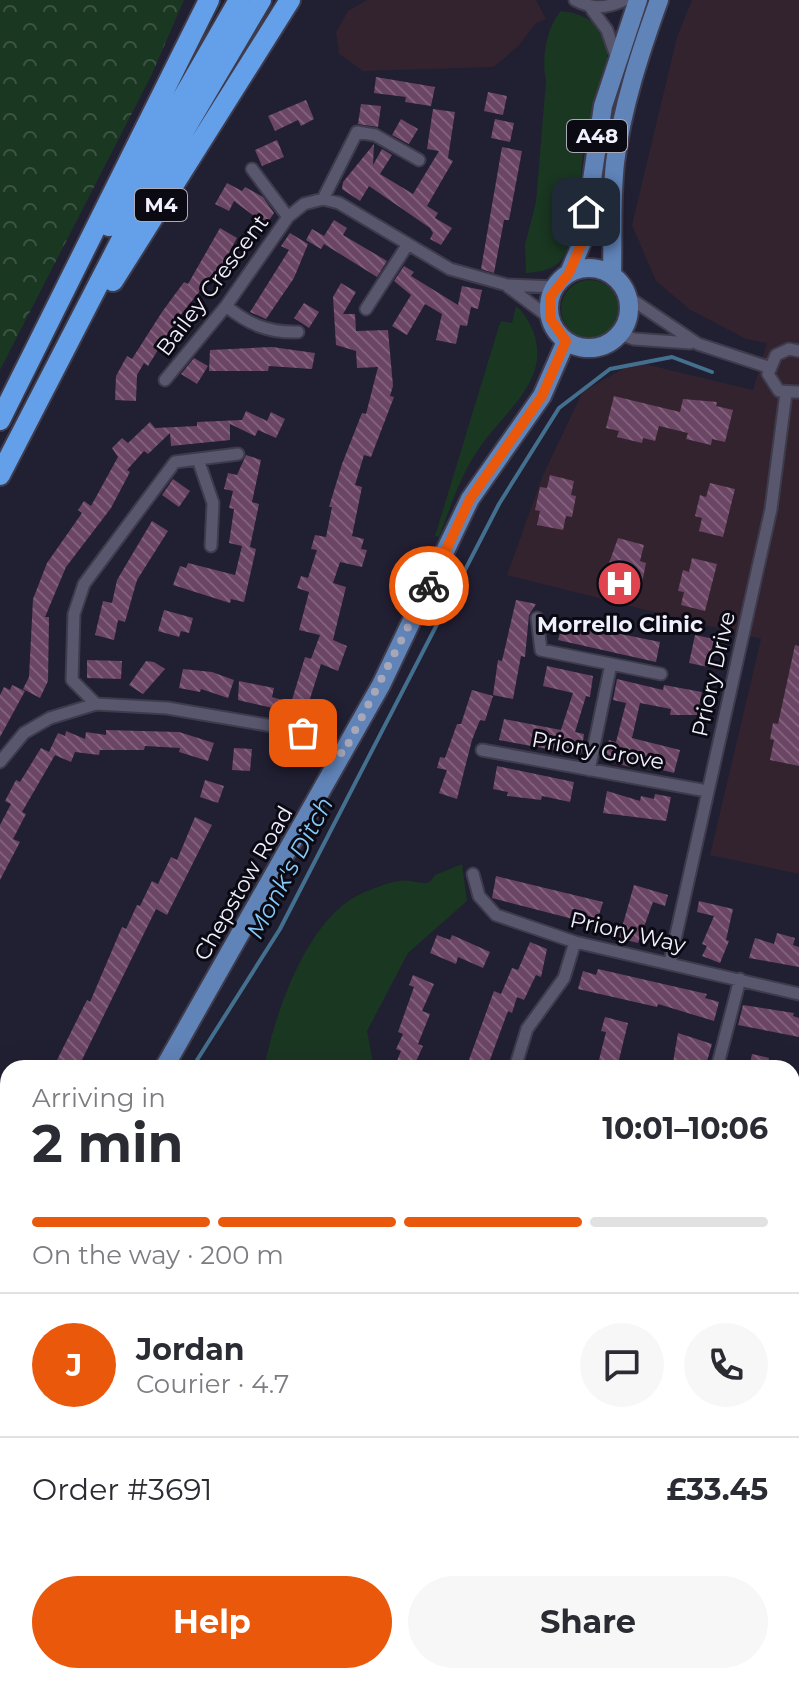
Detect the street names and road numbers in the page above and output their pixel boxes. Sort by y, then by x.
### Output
road number: A48 [567,120,627,152]
road number: M4 [135,189,187,221]
street label: Bailey Crescent [151,209,274,361]
street label: Priory Drive [686,609,741,739]
street label: Priory Grove [530,726,666,775]
street label: Chepstow Road [188,801,299,965]
street label: Priory Way [567,906,688,959]

